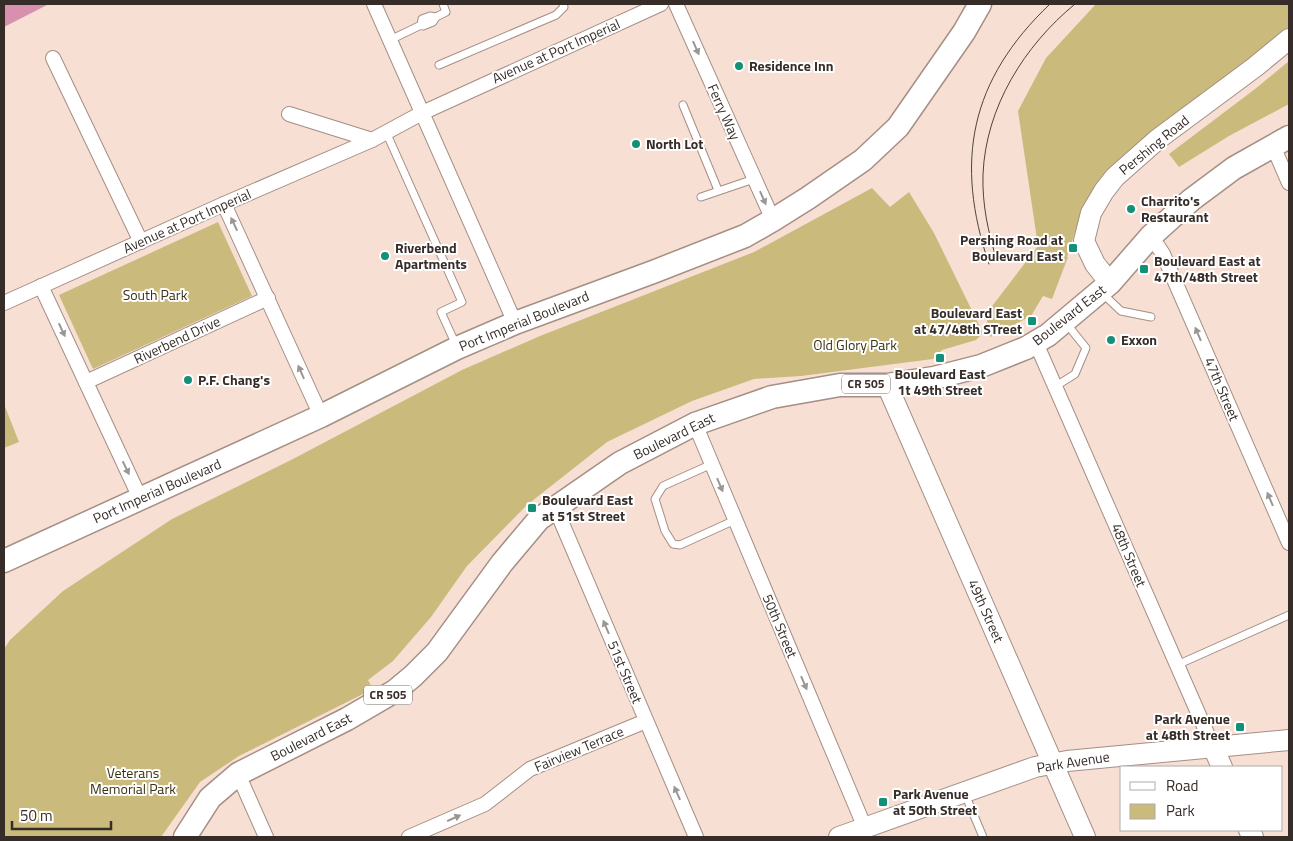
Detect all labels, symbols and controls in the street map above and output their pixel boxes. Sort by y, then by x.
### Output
street label: Avenue at Port Imperial [488,13,623,88]
one-way arrow [692,41,700,55]
place label: Residence Inn [749,55,833,76]
marker: Residence Inn [733,60,745,72]
street label: Ferry Way [703,80,746,144]
street label: Pershing Road [1114,110,1193,180]
place label: North Lot [646,133,703,154]
marker: North Lot [630,138,642,150]
street label: Avenue at Port Imperial [119,183,254,258]
place label: Charrito's Restaurant [1141,190,1209,227]
one-way arrow [760,191,768,205]
marker: Charrito's Restaurant [1125,203,1137,215]
one-way arrow [229,217,237,231]
place label: Pershing Road at Boulevard East [960,229,1063,266]
place label: Riverbend Apartments [395,237,467,274]
marker: Pershing Road at Boulevard East [1067,242,1079,254]
marker: Riverbend Apartments [379,250,391,262]
place label: Boulevard East at 47th/48th Street [1154,250,1261,287]
marker: Boulevard East at 47th/48th Street [1138,263,1150,275]
street label: Boulevard East [1027,279,1110,350]
park label: South Park [123,284,188,305]
street label: Port Imperial Boulevard [456,285,592,356]
place label: Boulevard East at 47/48th STreet [914,302,1022,339]
street label: Riverbend Drive [130,310,223,369]
marker: Boulevard East at 47/48th STreet [1026,315,1038,327]
one-way arrow [58,323,66,337]
one-way arrow [1194,327,1202,341]
place label: Exxon [1121,329,1157,350]
park label: Old Glory Park [813,334,897,355]
marker: Exxon [1105,334,1117,346]
marker: Boulevard East 1t 49th Street [934,352,946,364]
street label: 47th Street [1200,354,1245,424]
place label: Boulevard East 1t 49th Street [894,363,986,400]
one-way arrow [297,365,305,379]
place label: P.F. Chang's [198,369,270,390]
marker: P.F. Chang's [182,374,194,386]
road number: CR 505 [842,374,890,394]
street label: Boulevard East [629,407,718,464]
street label: Port Imperial Boulevard [89,453,224,528]
one-way arrow [122,461,130,475]
one-way arrow [717,478,725,492]
place label: Boulevard East at 51st Street [542,489,633,526]
one-way arrow [1265,492,1273,506]
marker: Boulevard East at 51st Street [526,502,538,514]
street label: 48th Street [1107,520,1152,590]
street label: 49th Street [963,576,1010,646]
street label: 50th Street [758,591,803,661]
one-way arrow [602,619,610,634]
street label: 51st Street [603,637,648,706]
one-way arrow [801,676,809,690]
road number: CR 505 [364,686,412,704]
street label: Boulevard East [267,707,355,766]
place label: Park Avenue at 48th Street [1146,708,1230,745]
street label: Fairview Terrace [531,720,627,777]
marker: Park Avenue at 48th Street [1234,721,1246,733]
street label: Park Avenue [1035,745,1111,778]
park label: Veterans Memorial Park [90,762,176,799]
legend [1120,766,1283,831]
text: Road [1166,774,1198,797]
place label: Park Avenue at 50th Street [893,783,977,820]
one-way arrow [672,786,680,800]
marker: Park Avenue at 50th Street [877,796,889,808]
scale bar [12,798,111,830]
text: Park [1166,799,1195,822]
text: 50 m [20,804,53,827]
one-way arrow [447,813,461,821]

